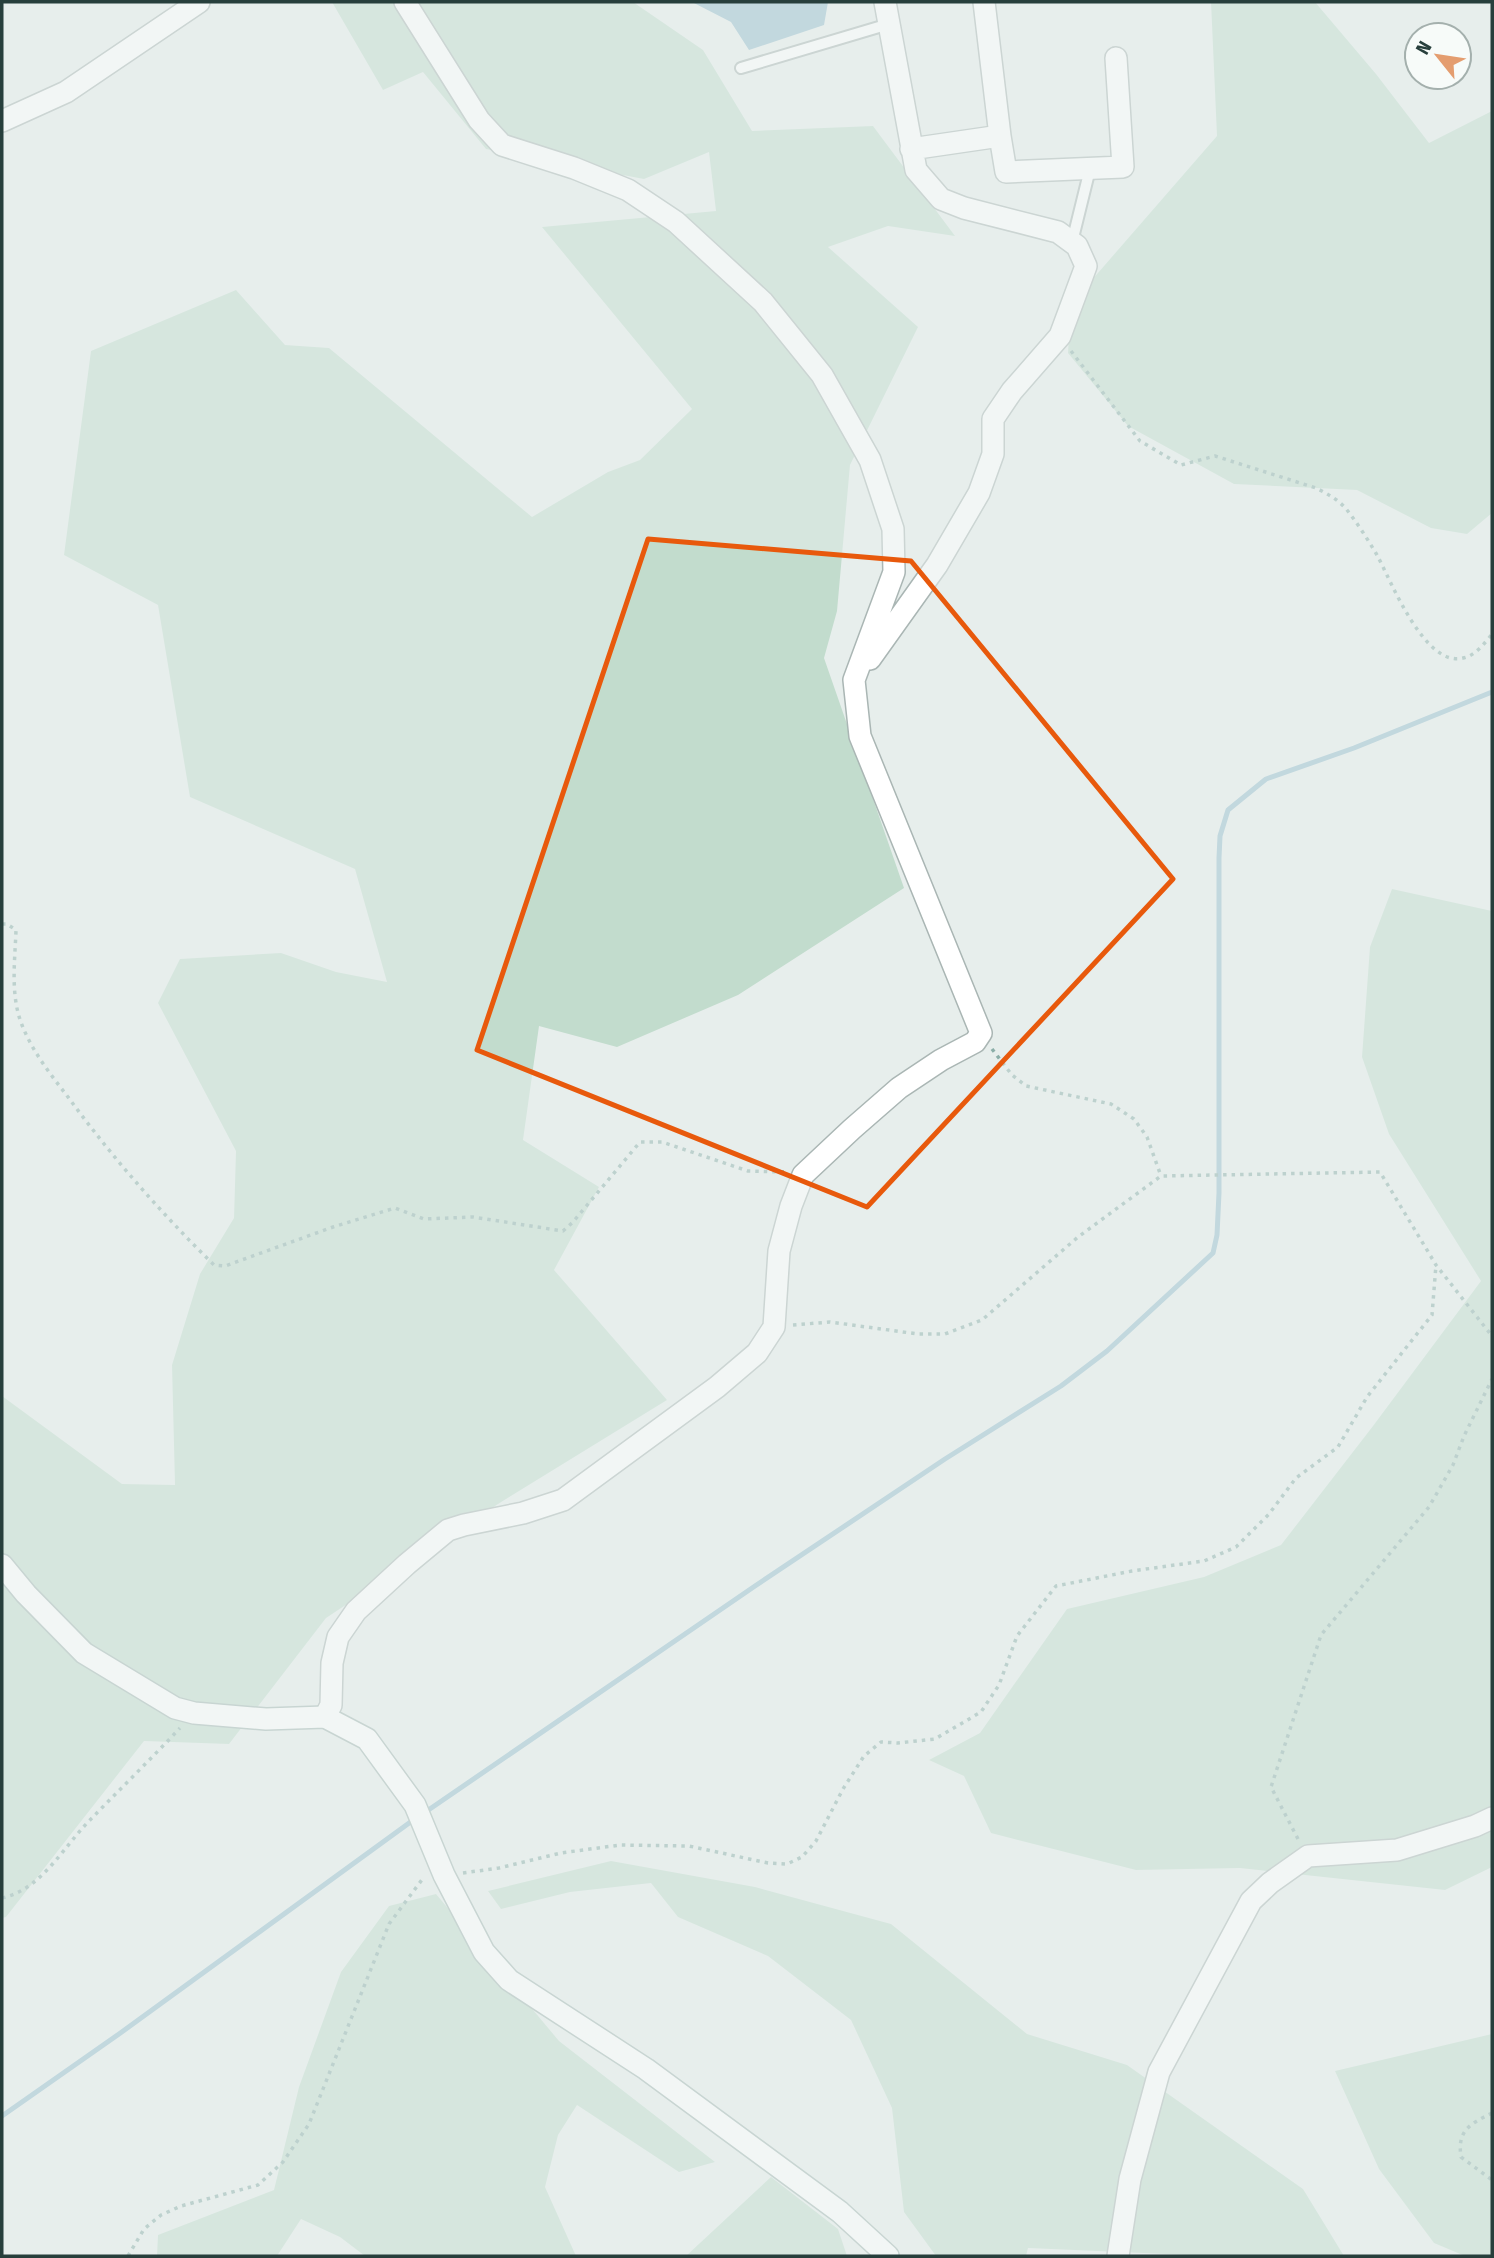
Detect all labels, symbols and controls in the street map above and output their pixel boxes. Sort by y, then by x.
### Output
north arrow [1403,21,1473,91]
text: N [1411,37,1437,58]

